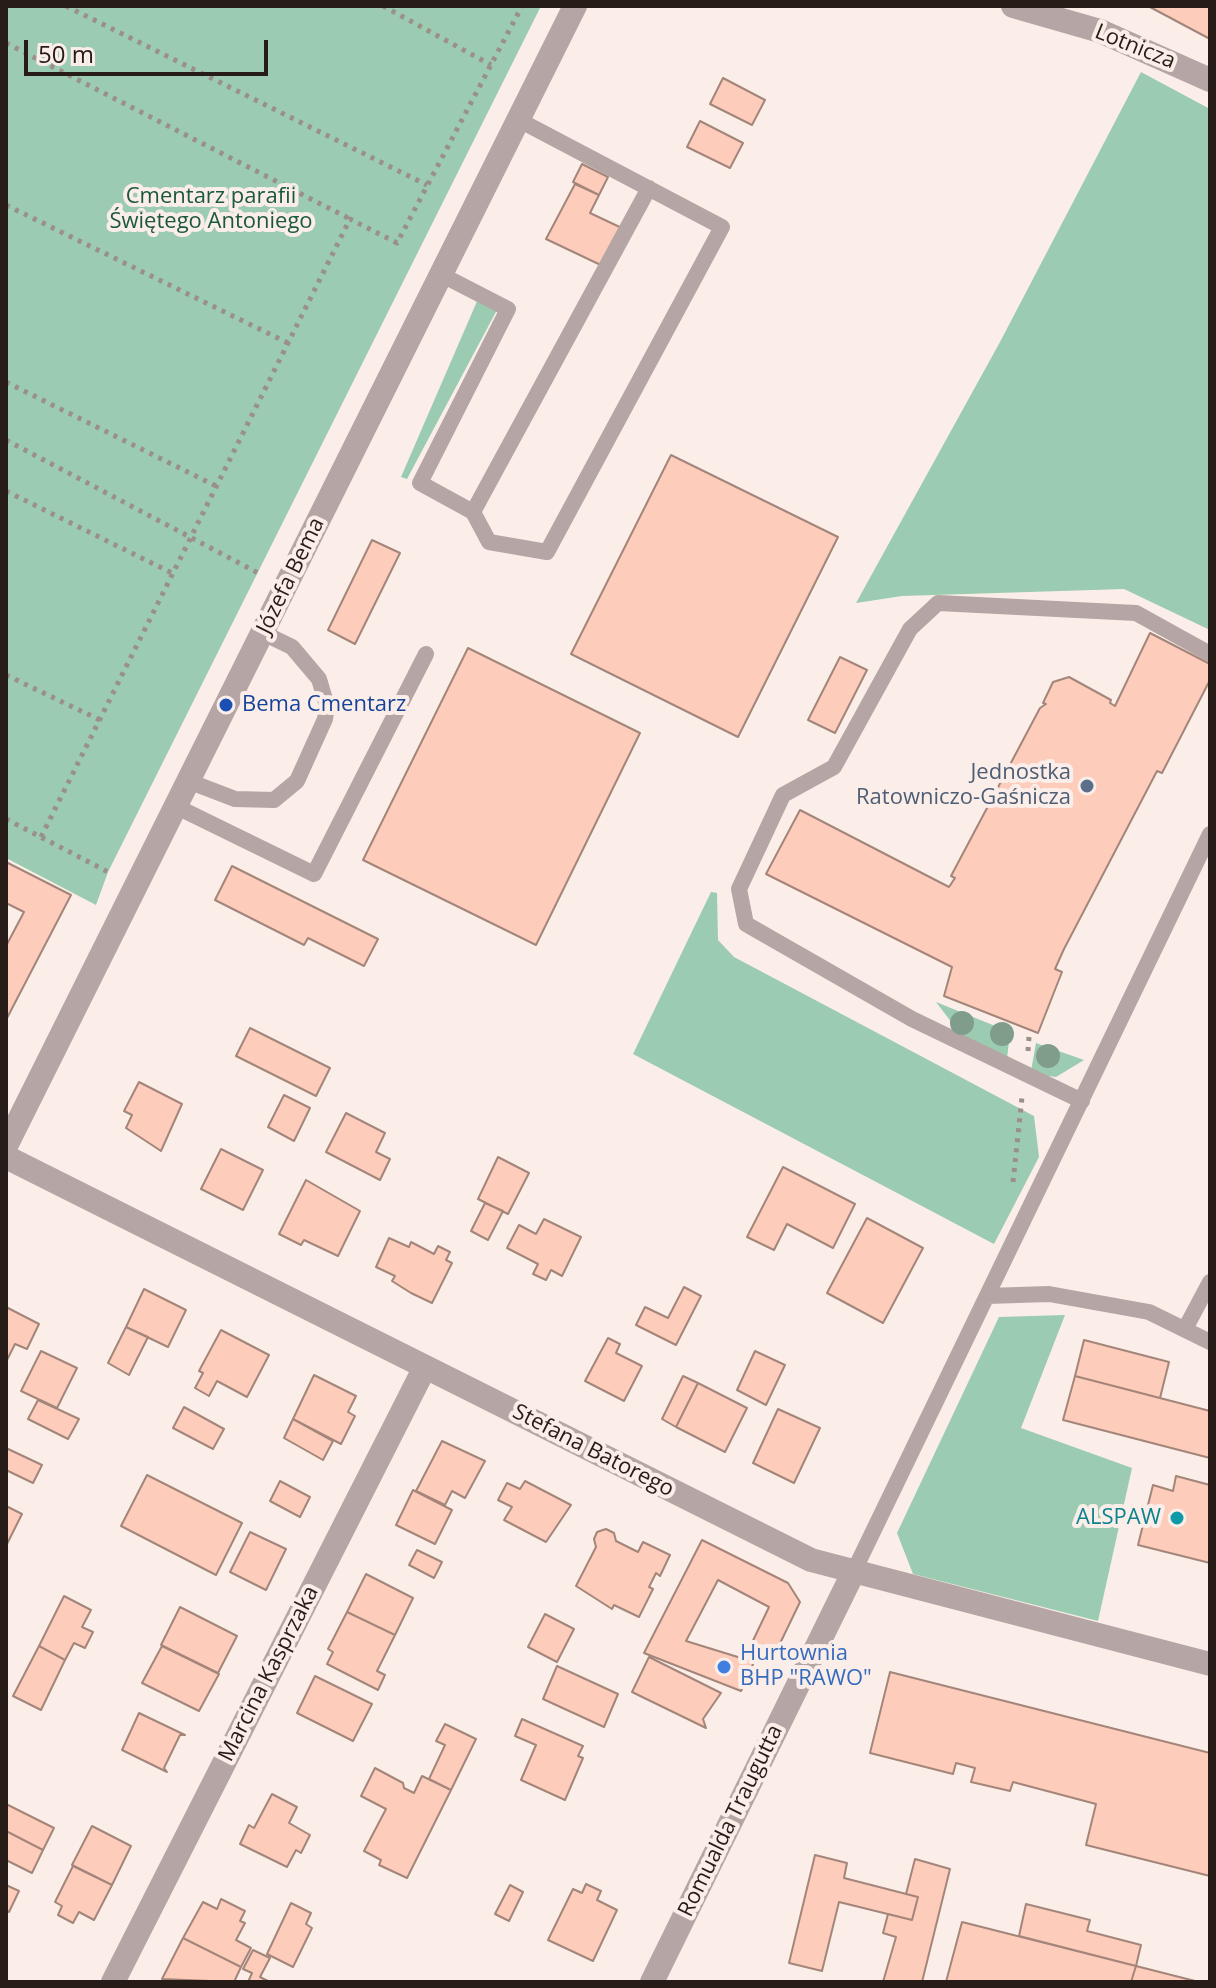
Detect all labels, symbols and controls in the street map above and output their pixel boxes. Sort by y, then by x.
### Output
street label: Lotnicza [1091,19,1179,75]
scale bar [28,24,272,74]
text: 50 m [38,37,94,70]
park label: Cmentarz parafii Świętego Antoniego [109,184,313,236]
street label: Józefa Bema [251,513,331,639]
place label: Bema Cmentarz [242,692,406,718]
marker: Bema Cmentarz [217,696,235,714]
place label: Jednostka Ratowniczo-Gaśnicza [856,760,1071,812]
marker: Jednostka Ratowniczo-Gaśnicza [1078,777,1096,795]
street label: Stefana Batorego [508,1399,678,1503]
place label: ALSPAW [1076,1505,1161,1531]
marker: ALSPAW [1168,1509,1186,1527]
street label: Marcina Kasprzaka [213,1582,325,1766]
place label: Hurtownia BHP "RAWO" [740,1641,872,1692]
marker: Hurtownia BHP "RAWO" [715,1658,733,1676]
street label: Romualda Traugutta [673,1721,789,1921]

